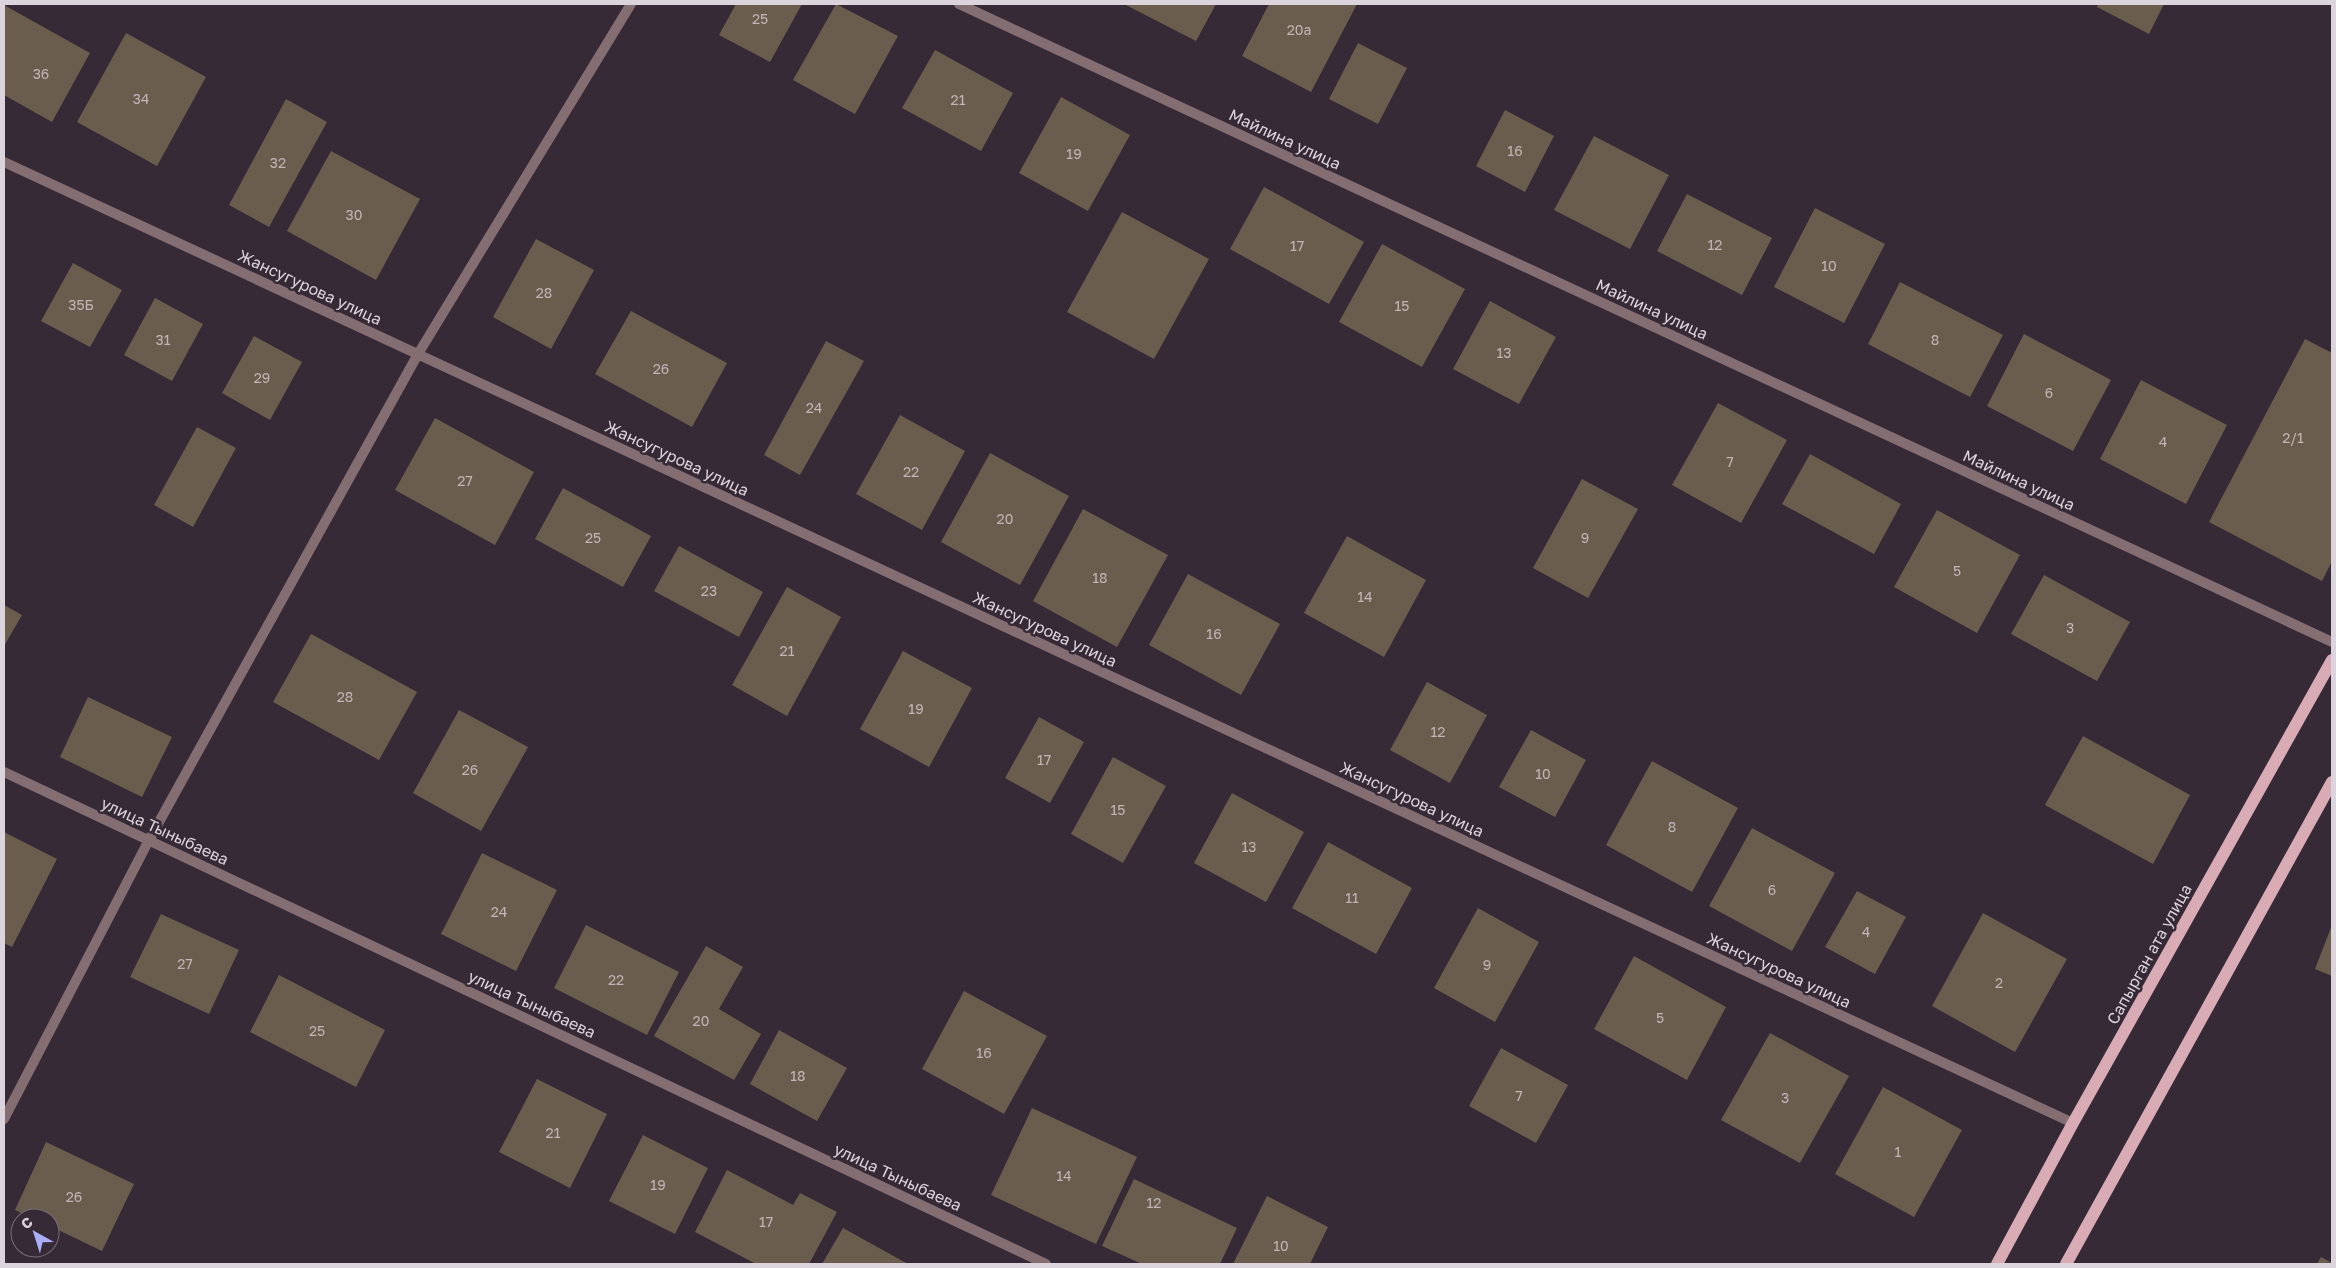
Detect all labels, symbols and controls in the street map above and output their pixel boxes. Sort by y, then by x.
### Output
house number: 25 [752,10,768,27]
house number: 20а [1287,21,1311,38]
house number: 36 [33,65,49,82]
house number: 34 [133,90,149,107]
house number: 21 [951,91,966,108]
street label: Майлина улица [1226,104,1344,174]
house number: 16 [1507,142,1523,159]
house number: 19 [1066,145,1082,162]
house number: 32 [270,154,286,171]
house number: 30 [346,206,362,223]
house number: 12 [1708,236,1722,253]
house number: 17 [1290,237,1304,254]
street label: Жансугурова улица [235,245,385,329]
house number: 10 [1821,257,1837,274]
street label: Майлина улица [1593,274,1711,344]
house number: 28 [536,284,552,301]
house number: 35Б [68,296,94,313]
house number: 15 [1395,297,1409,314]
house number: 31 [156,331,171,348]
house number: 8 [1931,331,1939,348]
house number: 13 [1497,344,1511,361]
house number: 26 [653,360,669,377]
house number: 29 [254,369,270,386]
house number: 6 [2045,384,2053,401]
house number: 24 [806,399,822,416]
street label: Жансугурова улица [602,416,752,500]
house number: 2/1 [2282,429,2304,446]
house number: 4 [2159,433,2167,450]
street label: Майлина улица [1960,445,2078,515]
house number: 7 [1726,453,1734,470]
house number: 22 [903,463,919,480]
house number: 27 [457,472,473,489]
house number: 20 [997,510,1013,527]
house number: 25 [585,529,601,546]
house number: 9 [1581,529,1589,546]
house number: 5 [1953,562,1961,579]
house number: 18 [1092,569,1108,586]
house number: 23 [701,582,717,599]
street label: Жансугурова улица [970,587,1120,671]
house number: 14 [1357,588,1373,605]
house number: 3 [2066,619,2074,636]
house number: 16 [1206,625,1222,642]
house number: 21 [780,642,795,659]
house number: 28 [337,688,353,705]
house number: 19 [908,700,924,717]
house number: 12 [1431,723,1445,740]
house number: 17 [1037,751,1051,768]
street label: Жансугурова улица [1337,757,1487,841]
house number: 26 [462,761,478,778]
house number: 10 [1535,765,1551,782]
street label: улица Тыныбаева [98,793,232,869]
house number: 15 [1111,801,1125,818]
house number: 8 [1668,818,1676,835]
house number: 13 [1242,838,1256,855]
street label: Сапырган ата улица [2102,880,2196,1028]
house number: 6 [1768,881,1776,898]
house number: 11 [1345,889,1359,906]
house number: 24 [491,903,507,920]
house number: 4 [1862,923,1870,940]
street label: Жансугурова улица [1704,928,1854,1012]
house number: 27 [177,955,193,972]
house number: 9 [1483,956,1491,973]
street label: улица Тыныбаева [465,966,599,1042]
house number: 22 [608,971,624,988]
house number: 2 [1995,974,2003,991]
house number: 5 [1656,1009,1664,1026]
house number: 20 [693,1012,709,1029]
house number: 25 [309,1022,325,1039]
house number: 16 [976,1044,992,1061]
house number: 18 [790,1067,806,1084]
house number: 7 [1515,1087,1523,1104]
house number: 3 [1781,1089,1789,1106]
house number: 21 [546,1124,561,1141]
street label: улица Тыныбаева [831,1139,965,1215]
house number: 1 [1895,1143,1902,1160]
house number: 14 [1056,1167,1072,1184]
house number: 19 [650,1176,666,1193]
house number: 26 [66,1188,82,1205]
house number: 12 [1147,1194,1161,1211]
north arrow [10,1208,60,1258]
text: С [17,1213,36,1232]
house number: 17 [759,1213,773,1230]
house number: 10 [1273,1237,1289,1254]

